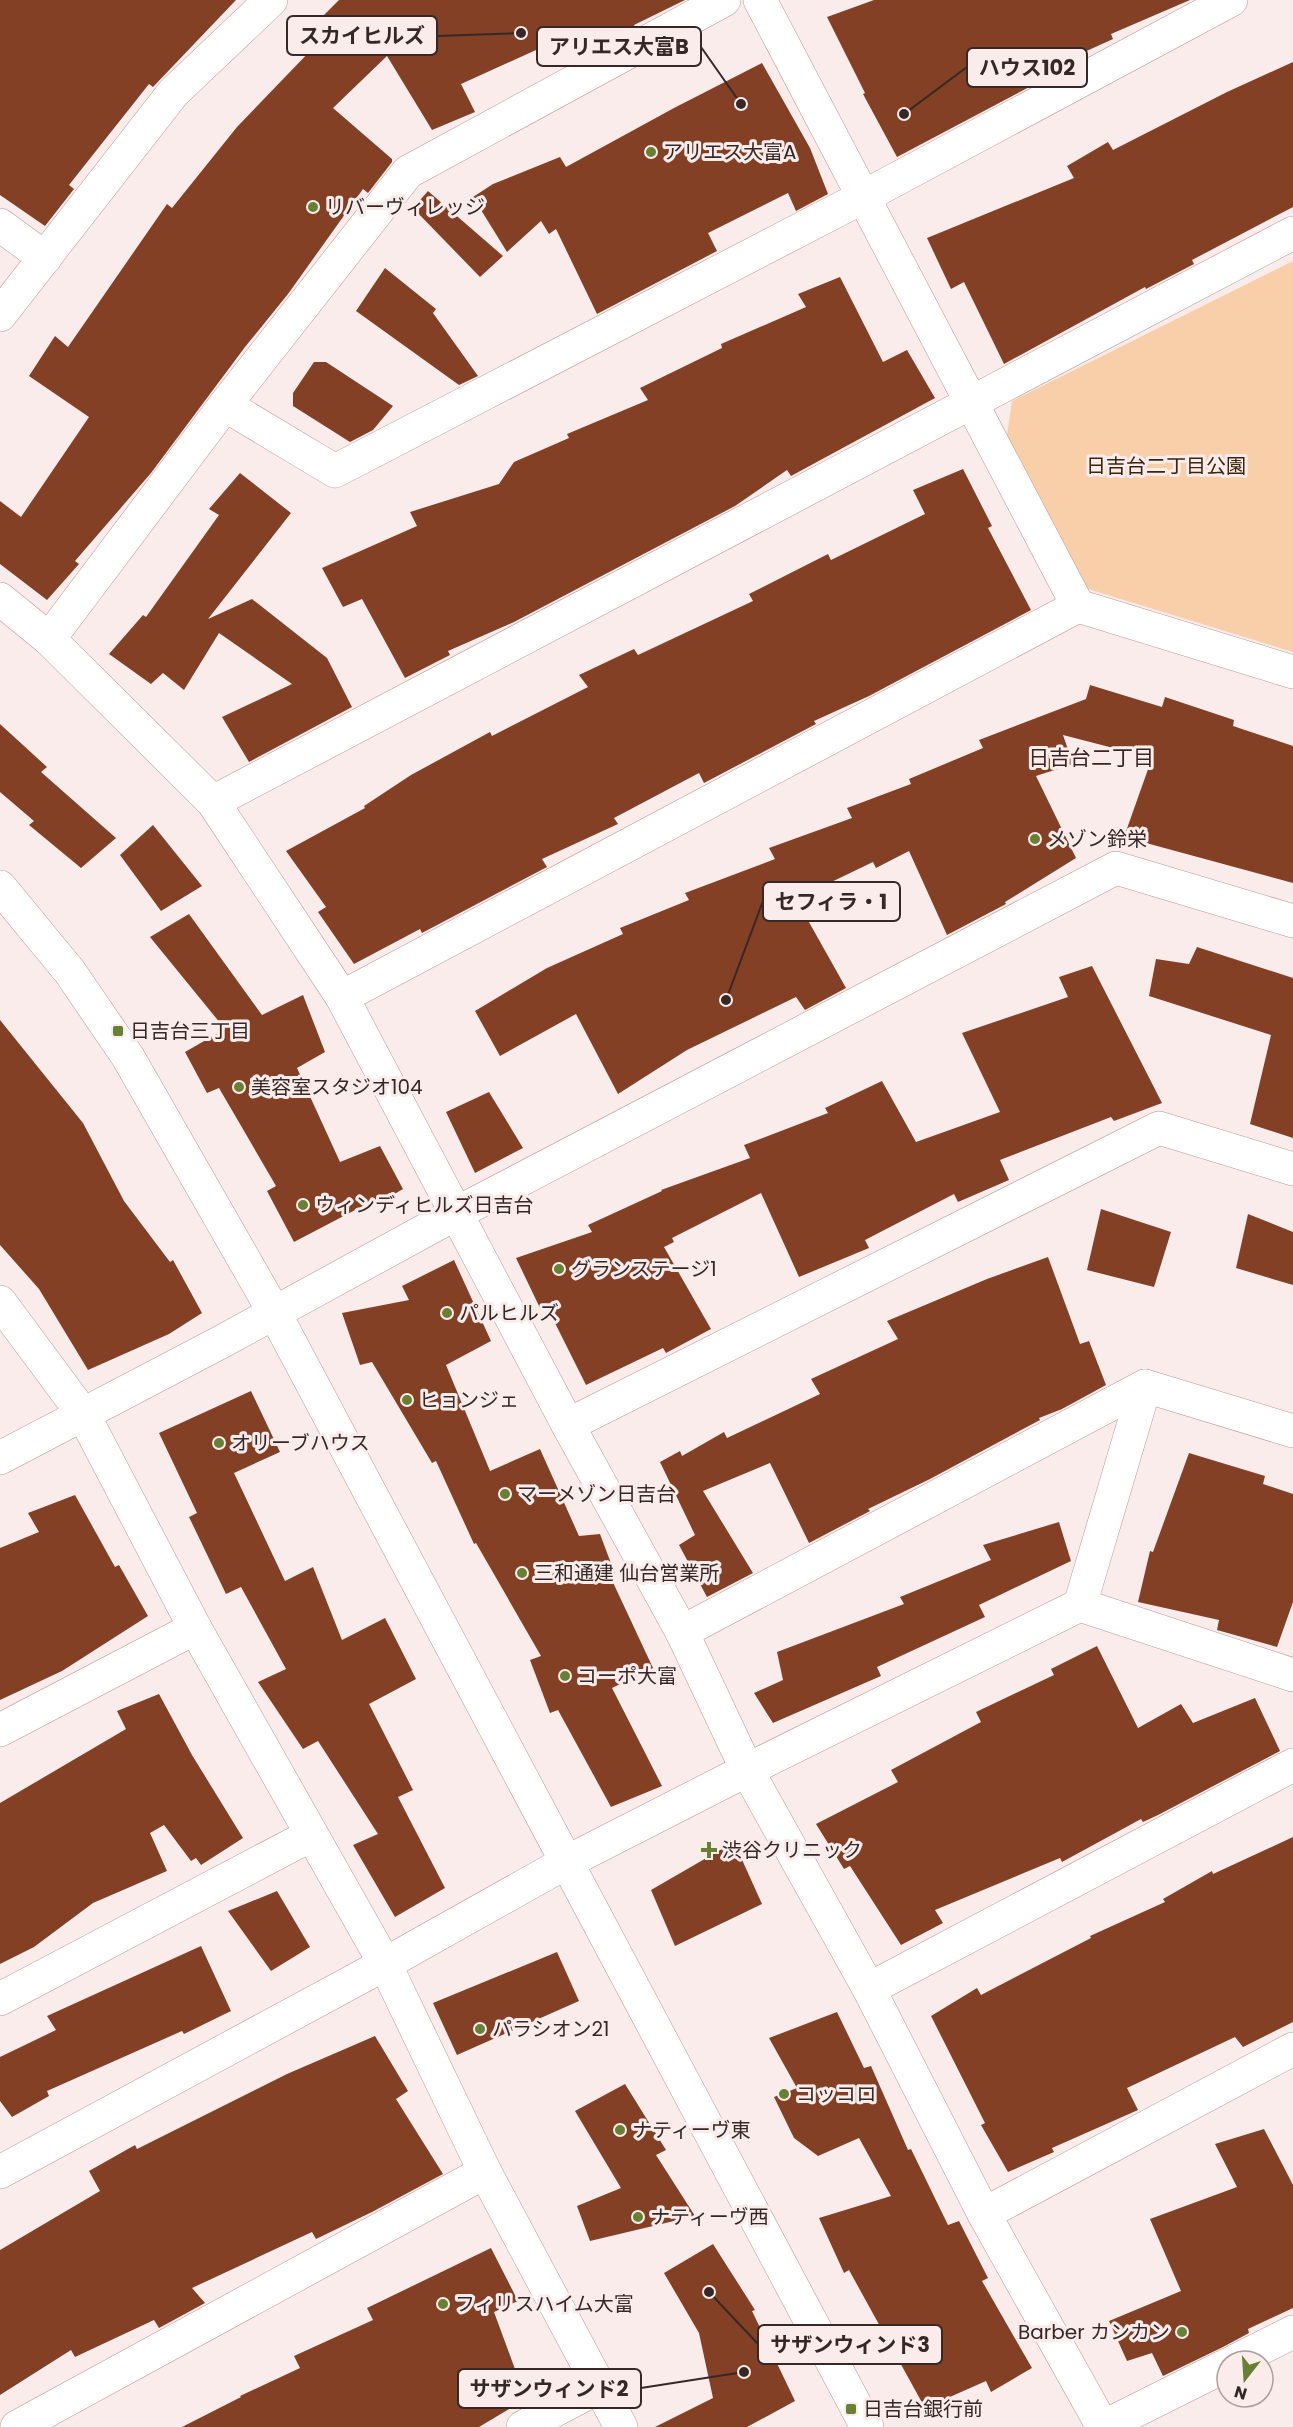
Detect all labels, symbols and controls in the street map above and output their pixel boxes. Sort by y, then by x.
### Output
callout: スカイヒルズ [287,16,437,55]
text: スカイヒルズ [299,21,425,50]
callout: アリエス大富B [537,27,701,66]
text: アリエス大富B [549,32,689,61]
callout: ハウス102 [967,48,1087,87]
text: ハウス102 [979,53,1075,82]
place label: アリエス大富A [663,138,796,166]
marker: アリエス大富A [644,145,658,159]
place label: リバーヴィレッジ [325,193,485,221]
marker: リバーヴィレッジ [306,200,320,214]
park label: 日吉台二丁目公園 [1086,452,1246,480]
district label: 日吉台二丁目 [1028,743,1154,772]
place label: メゾン鈴栄 [1047,825,1147,853]
marker: メゾン鈴栄 [1028,832,1042,846]
callout: セフィラ・1 [763,882,900,921]
text: セフィラ・1 [775,887,887,916]
place label: 日吉台三丁目 [130,1017,250,1045]
marker: 日吉台三丁目 [111,1024,125,1038]
place label: 美容室スタジオ104 [251,1073,423,1101]
marker: 美容室スタジオ104 [232,1080,246,1094]
place label: ウィンディヒルズ日吉台 [315,1191,534,1219]
marker: ウィンディヒルズ日吉台 [296,1198,310,1212]
place label: グランステージ1 [571,1255,717,1283]
marker: グランステージ1 [552,1262,566,1276]
place label: パルヒルズ [459,1299,559,1327]
marker: パルヒルズ [440,1306,454,1320]
place label: ヒョンジェ [419,1386,519,1414]
marker: ヒョンジェ [400,1393,414,1407]
place label: オリーブハウス [231,1429,370,1457]
marker: オリーブハウス [212,1436,226,1450]
place label: マーメゾン日吉台 [517,1480,676,1508]
marker: マーメゾン日吉台 [498,1487,512,1501]
place label: 三和通建 仙台営業所 [534,1559,719,1587]
marker: 三和通建 仙台営業所 [515,1566,529,1580]
place label: コーポ大富 [577,1662,677,1690]
marker: コーポ大富 [558,1669,572,1683]
place label: 渋谷クリニック [722,1836,862,1864]
marker: 渋谷クリニック [700,1841,718,1859]
place label: パラシオン21 [492,2015,610,2043]
marker: パラシオン21 [473,2022,487,2036]
place label: コッコロ [796,2080,876,2108]
marker: コッコロ [777,2087,791,2101]
place label: ナティーヴ東 [632,2116,751,2144]
marker: ナティーヴ東 [613,2123,627,2137]
place label: ナティーヴ西 [650,2203,769,2231]
marker: ナティーヴ西 [631,2210,645,2224]
place label: フィリスハイム大富 [455,2290,634,2318]
marker: フィリスハイム大富 [436,2297,450,2311]
place label: Barber カンカン [1018,2318,1170,2346]
callout: サザンウィンド3 [758,2325,942,2364]
marker: Barber カンカン [1175,2325,1189,2339]
text: サザンウィンド3 [770,2330,930,2359]
north arrow [1215,2349,1275,2409]
callout: サザンウィンド2 [458,2369,641,2408]
text: サザンウィンド2 [470,2374,629,2403]
text: N [1232,2380,1250,2406]
place label: 日吉台銀行前 [863,2395,983,2423]
marker: 日吉台銀行前 [844,2402,858,2416]

